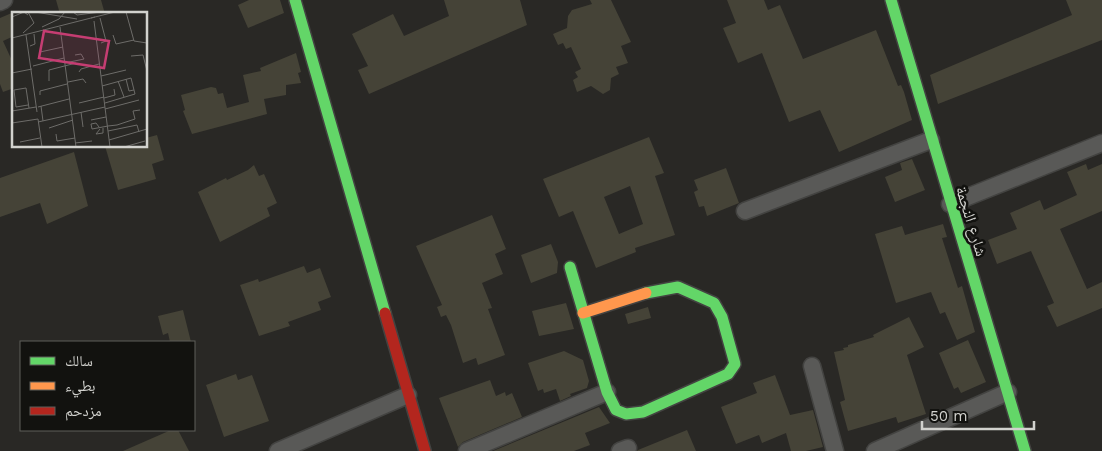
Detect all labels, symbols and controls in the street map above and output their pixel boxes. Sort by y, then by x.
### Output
inset map [12,12,148,148]
street label: شارع النجمة [951,184,991,259]
legend [20,341,195,431]
text: سالك [65,352,93,370]
text: بطيء [65,377,95,398]
scale bar [922,398,1034,430]
text: مزدحم [65,402,102,421]
text: 50 m [930,407,967,425]

